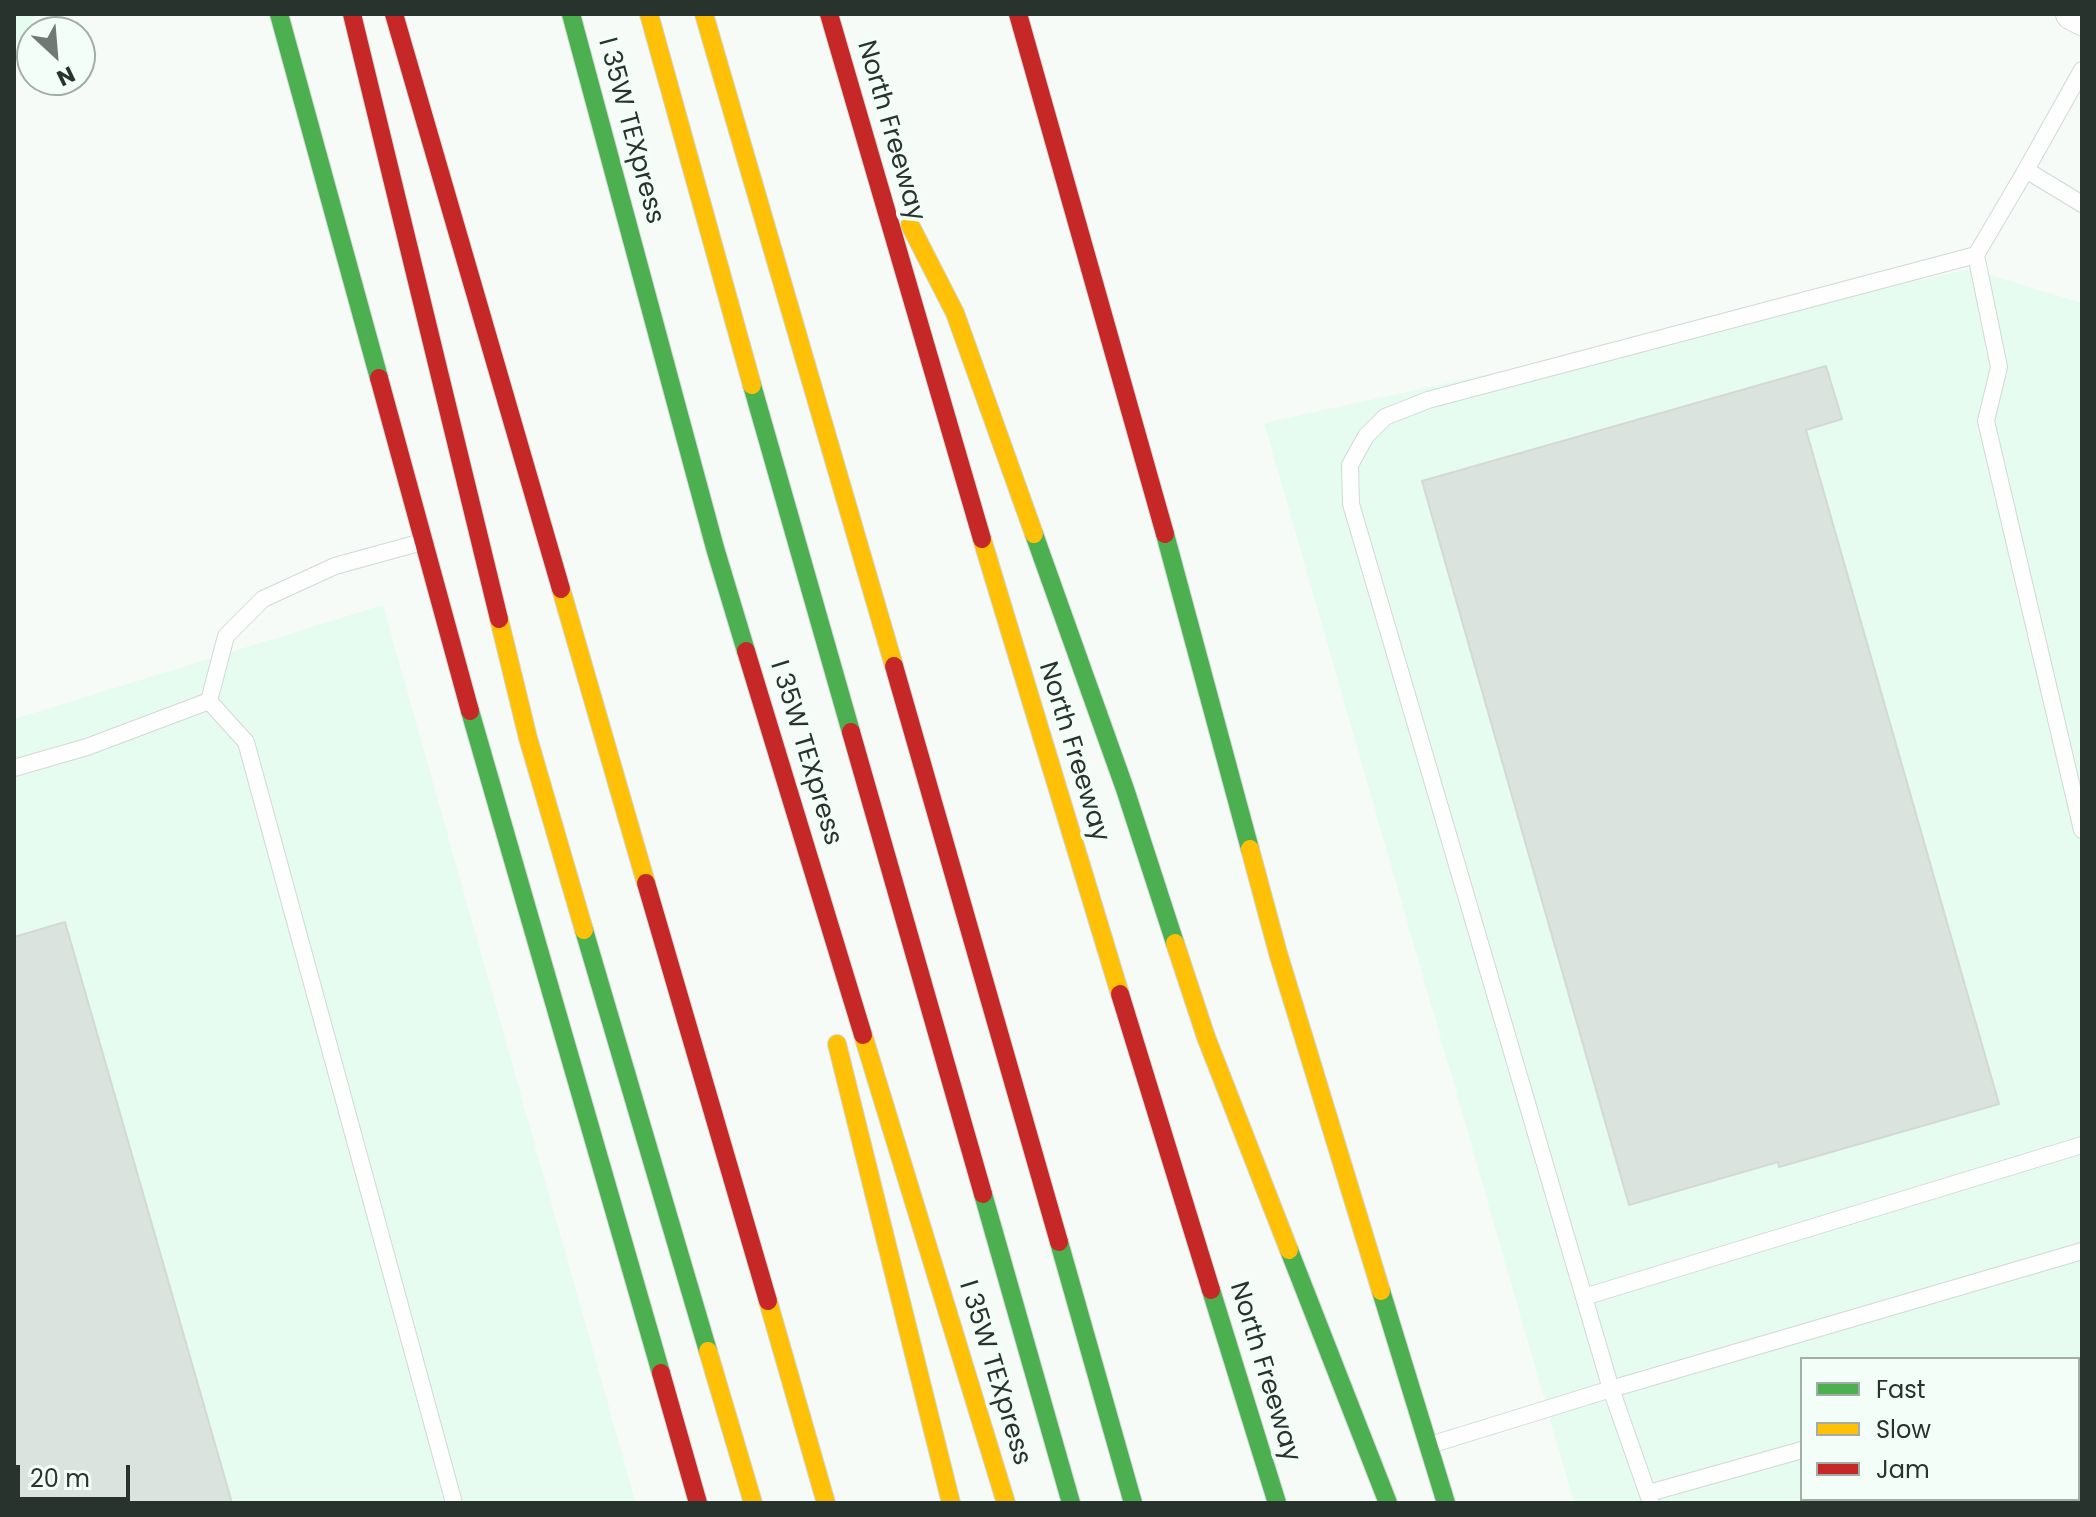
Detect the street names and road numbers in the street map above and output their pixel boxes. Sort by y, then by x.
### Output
street label: I 35W TEXpress [590,35,670,227]
street label: North Freeway [849,37,931,225]
street label: I 35W TEXpress [762,657,848,849]
street label: North Freeway [1031,658,1115,846]
street label: I 35W TEXpress [951,1277,1037,1469]
street label: North Freeway [1222,1278,1306,1466]

